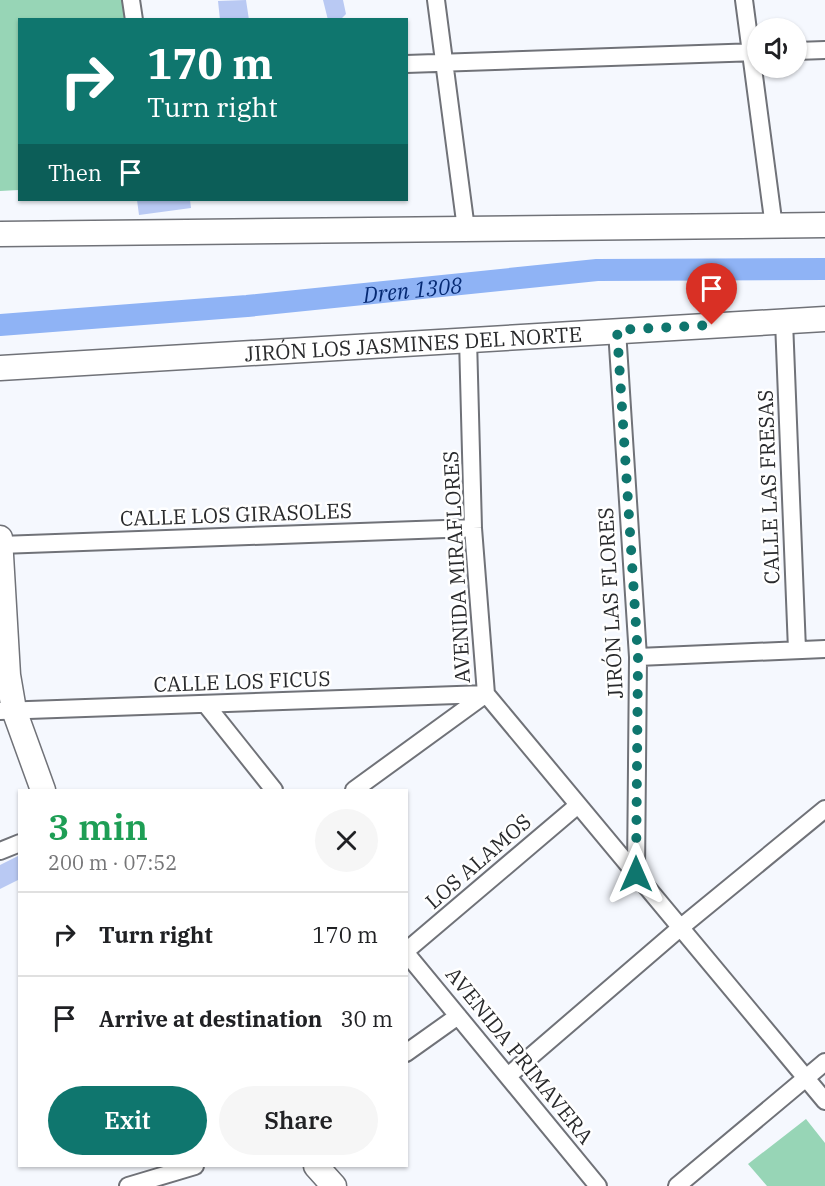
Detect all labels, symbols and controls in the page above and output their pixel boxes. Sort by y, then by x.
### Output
map controls [747,18,807,78]
button: sound [747,18,807,78]
text: 170 m [147,36,273,91]
icon: right [48,42,126,120]
text: Turn right [147,89,278,124]
icon: arrive [114,156,147,189]
text: Then [48,158,102,187]
pin [686,263,737,325]
water label: Dren 1308 [360,269,464,309]
icon: arrive [695,272,728,305]
street label: JIRÓN LOS JASMINES DEL NORTE [244,319,583,367]
street label: CALLE LAS FRESAS [751,389,785,585]
street label: AVENIDA MIRAFLORES [436,450,476,684]
street label: CALLE LOS GIRASOLES [119,496,353,532]
street label: JIRÓN LAS FLORES [591,507,629,699]
street label: CALLE LOS FICUS [153,664,331,698]
text: 3 min [48,803,148,850]
street label: LOS ALAMOS [419,807,537,915]
button: close [315,809,378,872]
position arrow [604,842,668,906]
text: 200 m · 07:52 [48,849,177,876]
icon: right [48,918,81,951]
text: Turn right [99,920,213,949]
text: 170 m [312,920,378,949]
street label: AVENIDA PRIMAVERA [440,961,601,1150]
icon: arrive [48,1002,81,1035]
text: Arrive at destination [99,1004,322,1033]
text: 30 m [340,1004,393,1033]
button: Exit [48,1086,207,1155]
button: Share [219,1086,378,1155]

